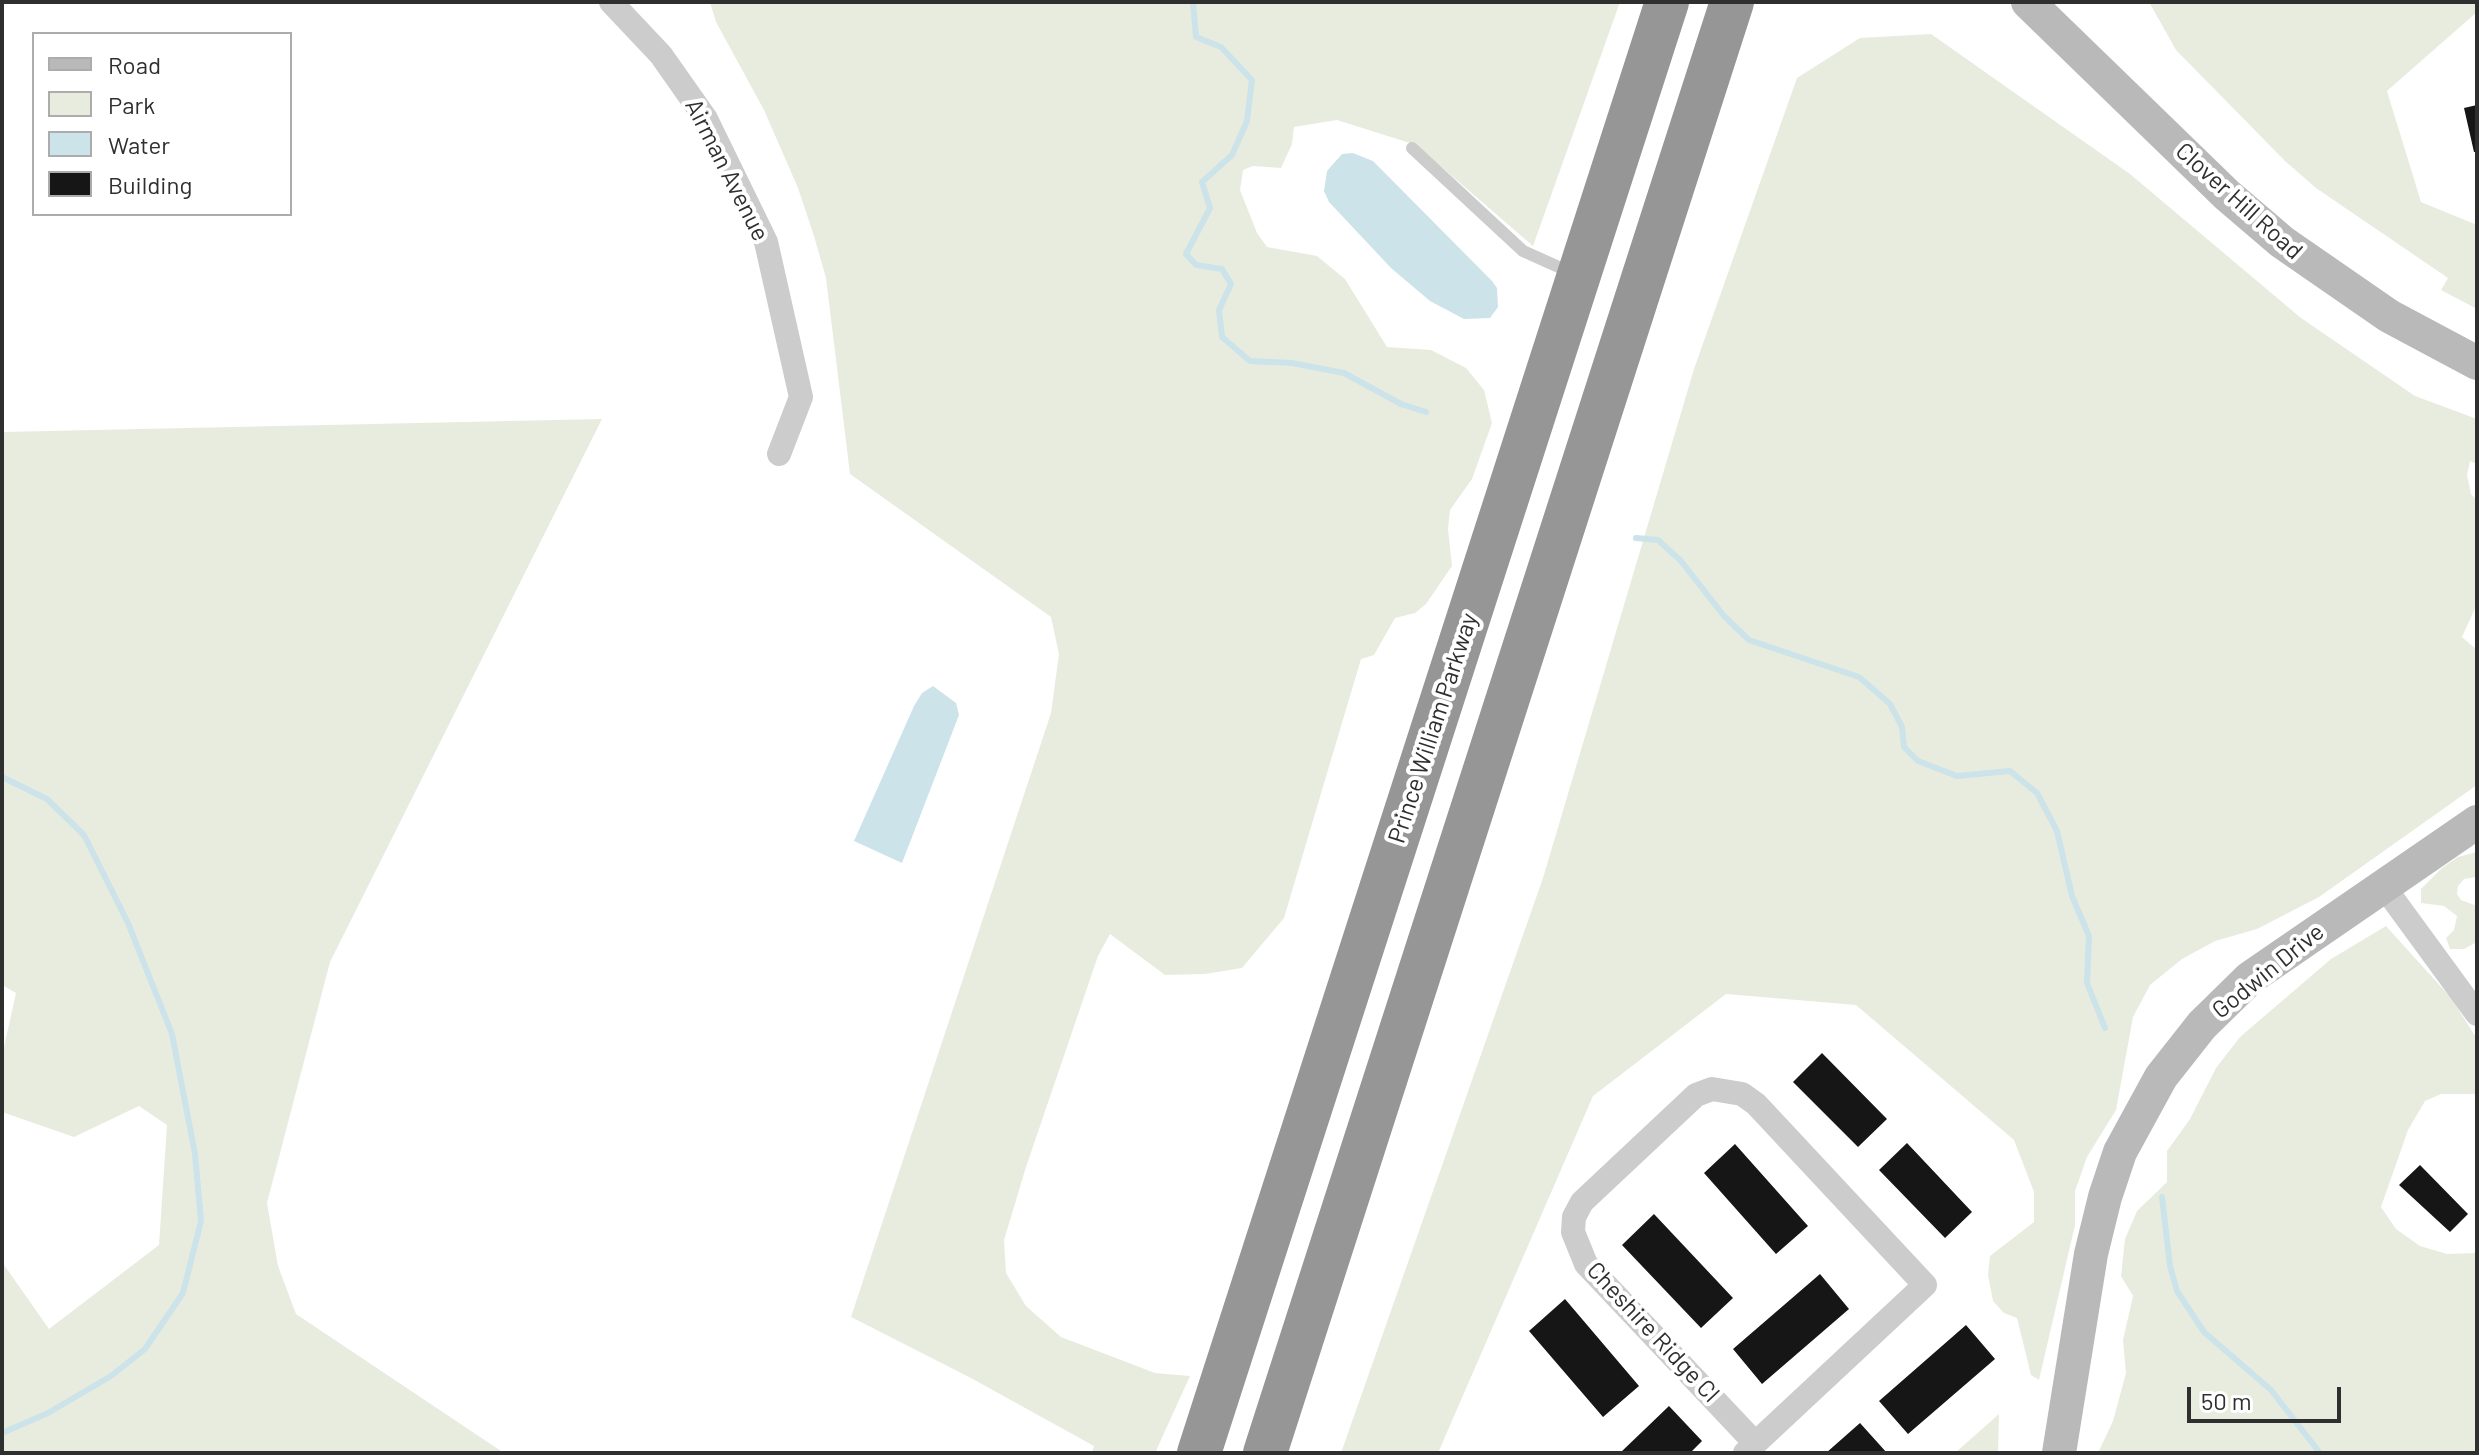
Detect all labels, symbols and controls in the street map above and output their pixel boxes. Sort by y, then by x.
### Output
legend [32,32,292,216]
text: Road [108,50,161,79]
text: Park [108,90,155,119]
street label: Airman Avenue [679,94,775,246]
text: Water [108,130,170,159]
street label: Clover Hill Road [2170,137,2308,265]
text: Building [108,170,192,199]
street label: Prince William Parkway [1382,609,1484,847]
street label: Godwin Drive [2206,917,2330,1025]
street label: Cheshire Ridge Cl [1581,1256,1725,1408]
scale bar [2191,1371,2345,1421]
text: 50 m [2201,1386,2252,1415]

